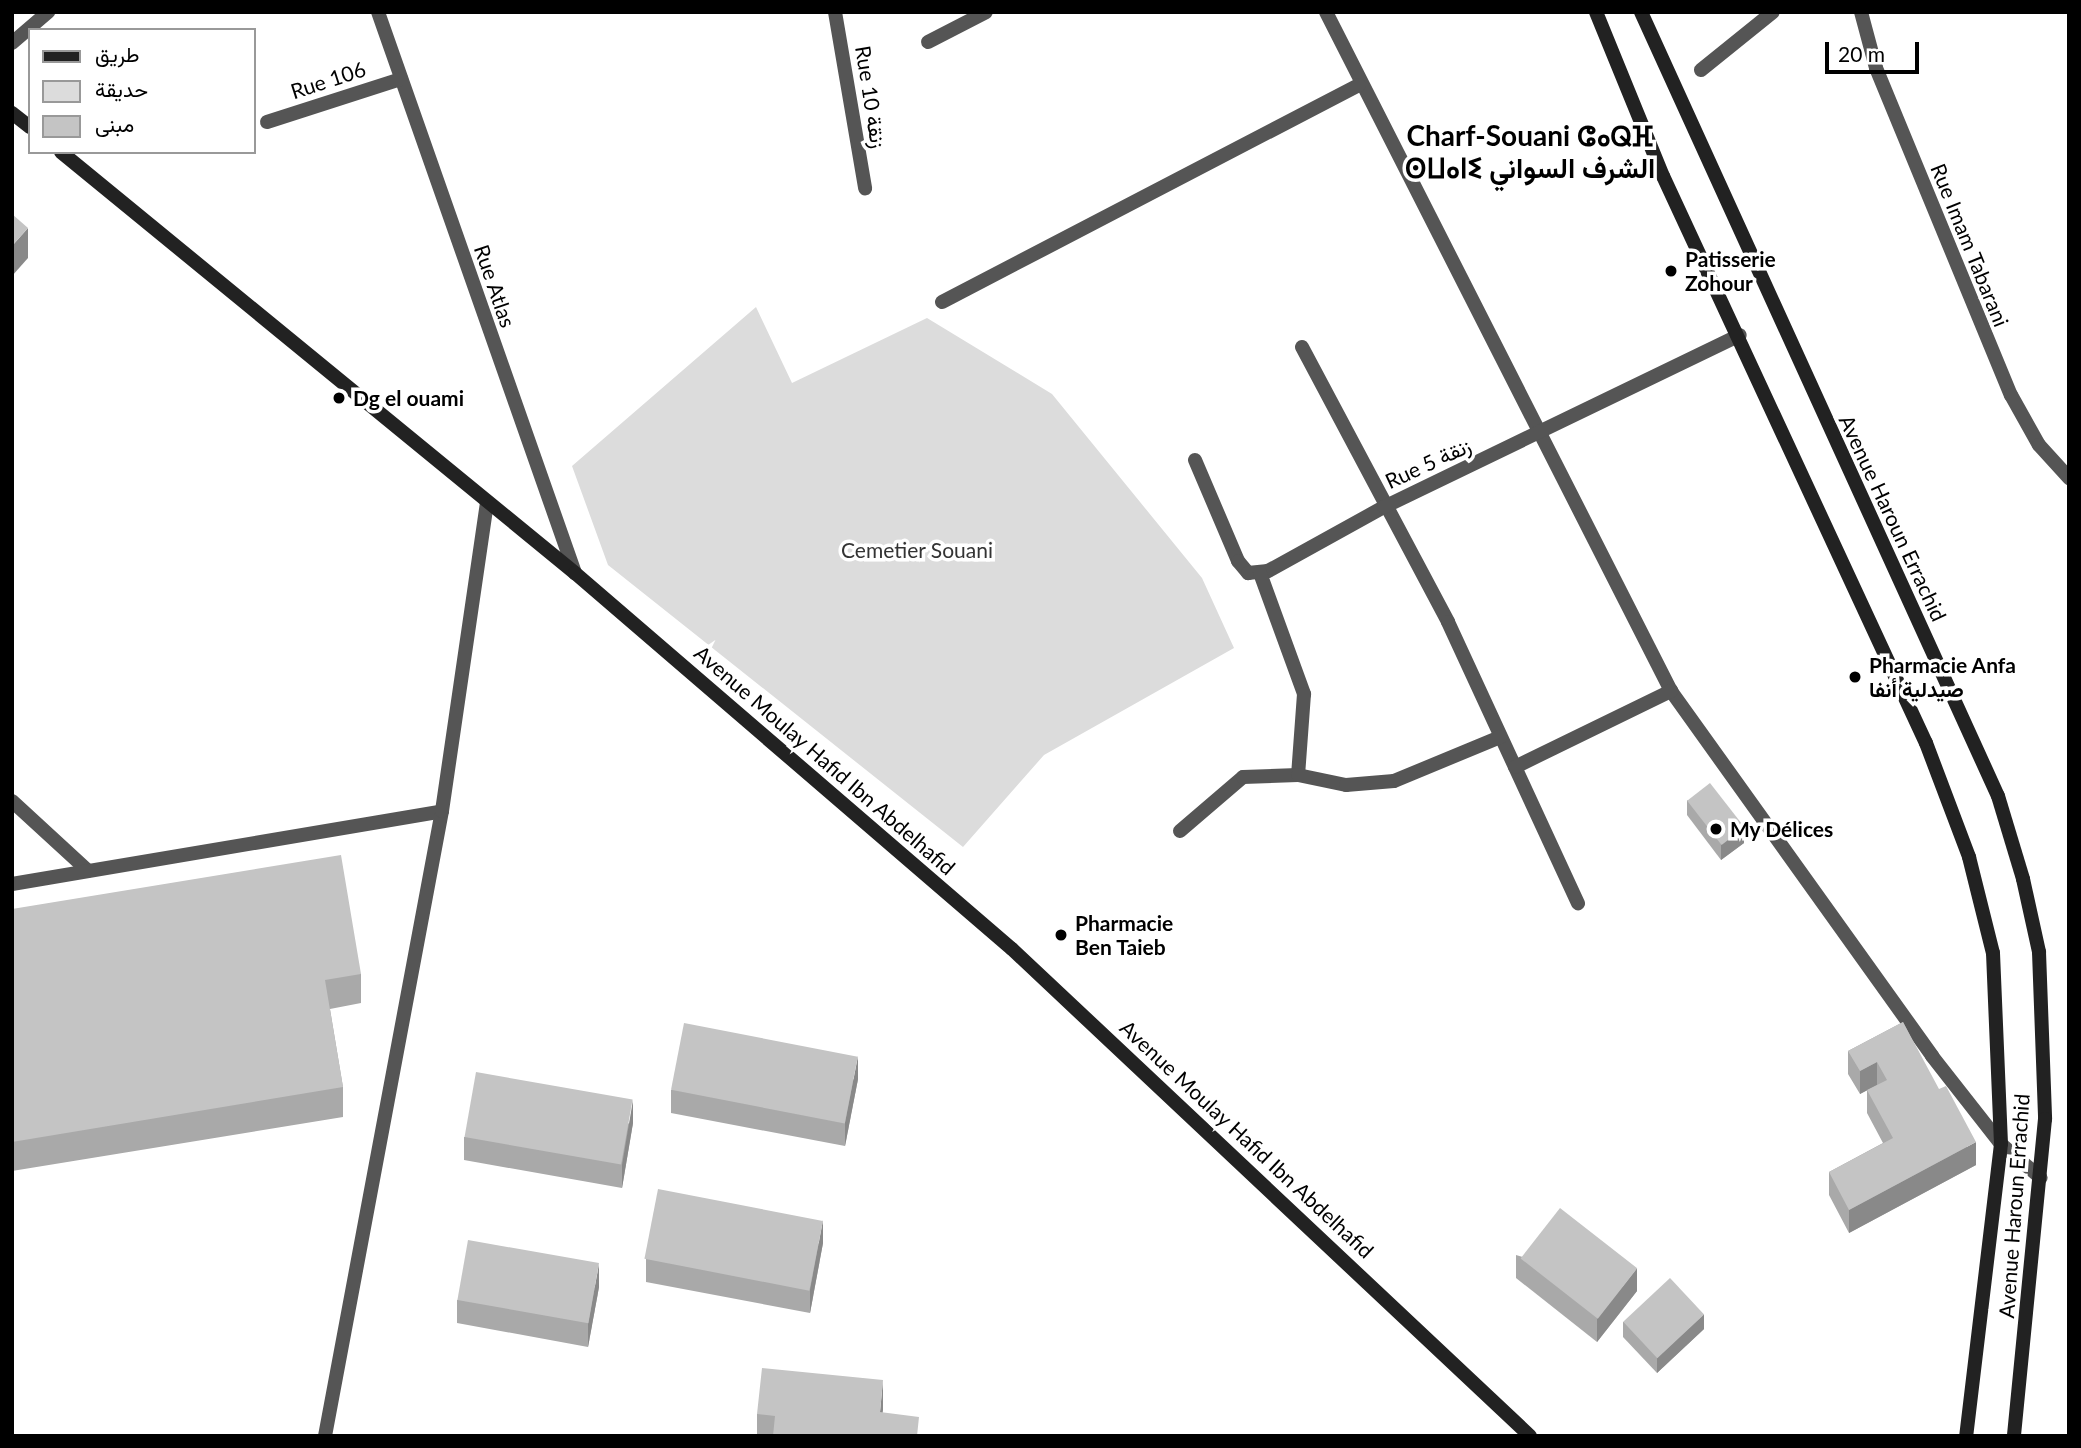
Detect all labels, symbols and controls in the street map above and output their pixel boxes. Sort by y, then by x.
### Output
legend [28,28,256,154]
scale bar [1829,28,1924,72]
text: طريق [95,41,140,66]
text: 20 m [1838,41,1885,66]
street label: Rue 10 زنقة [850,44,892,150]
street label: Rue 106 [287,56,369,104]
text: حديقة [95,76,148,101]
text: مبنى [95,111,134,136]
district label: Charf-Souani ⵛⴰⵕⴼ ⵙⵡⴰⵏⵉ الشرف السواني [1405,118,1655,184]
street label: Rue Imam Tabarani [1926,159,2014,331]
street label: Rue Atlas [469,241,521,331]
place label: Patisserie Zohour [1685,246,1776,296]
marker: Patisserie Zohour [1663,263,1679,279]
place label: Dg el ouami [353,385,464,411]
marker: Dg el ouami [331,390,347,406]
street label: Avenue Haroun Errachid [1834,411,1952,625]
street label: Rue 5 زنقة [1381,432,1475,494]
park label: Cemetier Souani [841,537,993,563]
street label: Avenue Moulay Hafid Ibn Abdelhafid [689,640,961,880]
place label: Pharmacie Anfa صيدلية أنفا [1869,652,2017,702]
marker: Pharmacie Anfa صيدلية أنفا [1847,669,1863,685]
place label: My Délices [1730,816,1834,842]
marker: My Délices [1708,821,1724,837]
place label: Pharmacie Ben Taieb [1075,910,1173,960]
marker: Pharmacie Ben Taieb [1053,927,1069,943]
street label: Avenue Moulay Hafid Ibn Abdelhafid [1115,1014,1379,1264]
street label: Avenue Haroun Errachid [1994,1093,2034,1319]

